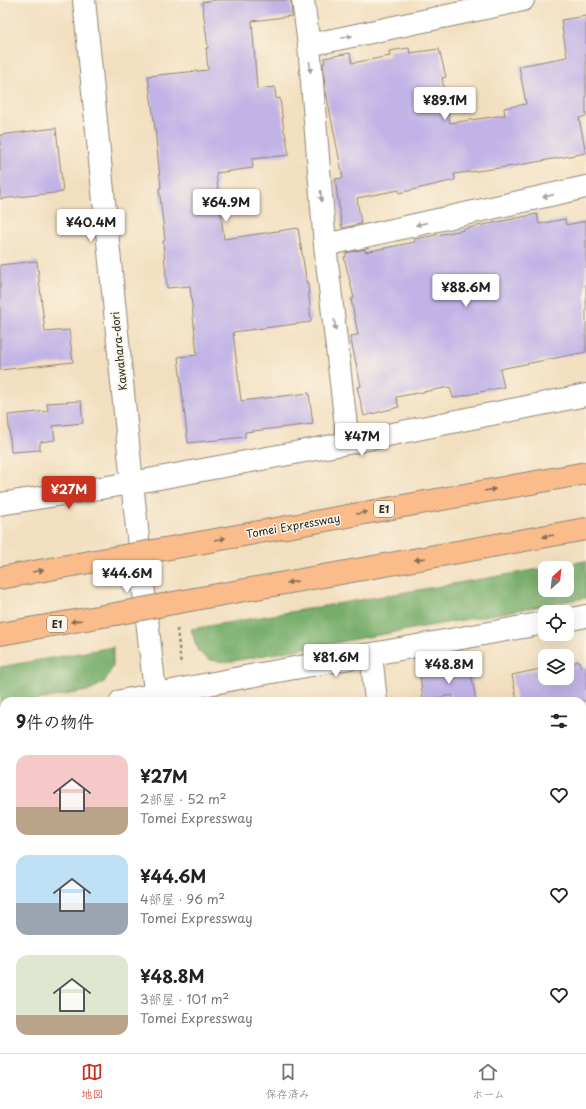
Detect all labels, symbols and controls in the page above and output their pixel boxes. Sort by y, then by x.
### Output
one-way arrow [341,34,353,40]
one-way arrow [307,61,314,73]
pin: ¥89.1M [412,87,478,121]
text: ¥89.1M [423,90,467,109]
pin: ¥64.9M [193,189,259,223]
one-way arrow [318,190,325,202]
text: ¥64.9M [202,192,250,211]
one-way arrow [542,193,554,199]
pin: ¥40.4M [58,209,124,243]
text: ¥40.4M [66,212,116,231]
one-way arrow [415,221,427,227]
pin: ¥88.6M [433,274,499,308]
text: ¥88.6M [441,277,491,296]
street label: Kawahara-dori [106,311,131,391]
one-way arrow [331,319,338,331]
pin: ¥47M [338,423,386,457]
text: ¥47M [344,426,380,445]
pin: ¥27M [45,476,93,510]
text: ¥27M [51,479,87,498]
one-way arrow [484,487,496,493]
road number: E1 [374,501,394,517]
street label: Tomei Expressway [245,509,341,542]
one-way arrow [356,510,368,516]
one-way arrow [542,533,554,539]
one-way arrow [214,535,226,541]
one-way arrow [414,556,426,562]
pin: ¥44.6M [94,560,160,594]
north arrow [538,561,574,597]
map controls [538,561,574,685]
text: ¥44.6M [102,563,152,582]
one-way arrow [32,568,44,574]
one-way arrow [286,579,298,585]
button: locate [538,605,574,641]
road number: E1 [47,616,67,632]
one-way arrow [70,618,82,624]
pin: ¥81.6M [303,644,369,678]
text: ¥81.6M [313,647,359,666]
button: layers [538,649,574,685]
pin: ¥48.8M [416,651,482,685]
text: ¥48.8M [424,654,474,673]
text: 9件の物件 [16,708,94,734]
icon: filters [548,710,570,732]
text: ¥27M [140,763,188,789]
icon: home [48,771,96,819]
icon: heart [548,784,570,806]
text: 2部屋 · 52 m² [140,789,227,808]
text: Tomei Expressway [140,808,253,827]
text: ¥44.6M [140,863,206,889]
icon: home [48,871,96,919]
icon: heart [548,884,570,906]
text: 4部屋 · 96 m² [140,889,225,908]
text: Tomei Expressway [140,908,253,927]
text: ¥48.8M [140,963,204,989]
icon: home [48,971,96,1019]
icon: heart [548,984,570,1006]
text: 3部屋 · 101 m² [140,989,229,1008]
text: Tomei Expressway [140,1008,253,1027]
tab: 地図 [81,1061,103,1102]
tab: 保存済み [266,1061,310,1102]
tab: ホーム [472,1061,505,1102]

